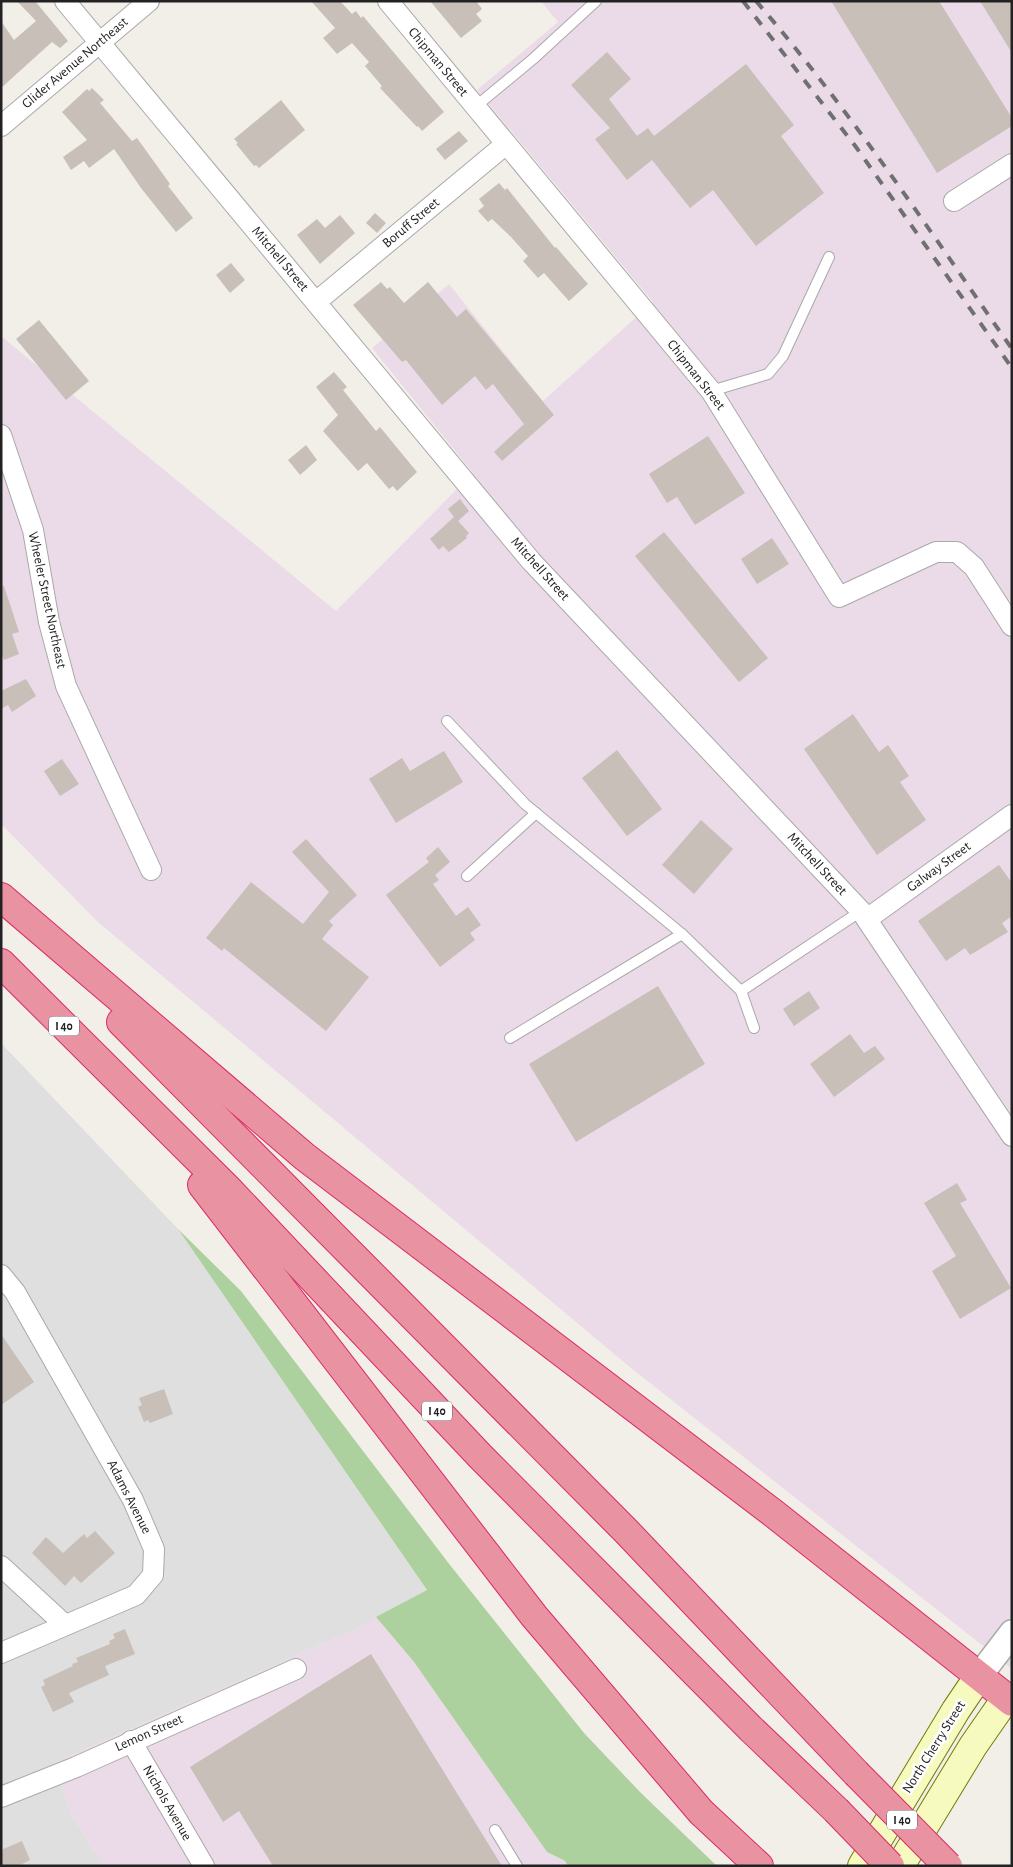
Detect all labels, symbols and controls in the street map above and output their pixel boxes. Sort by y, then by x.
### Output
street label: Glider Avenue Northeast [19,14,131,111]
street label: Chipman Street [405,25,471,99]
street label: Boruff Street [380,195,442,251]
street label: Mitchell Street [249,224,311,295]
street label: Chipman Street [664,337,728,413]
street label: Wheeler Street Northeast [26,530,68,670]
street label: Mitchell Street [508,535,572,604]
street label: Mitchell Street [785,830,850,898]
street label: Galway Street [905,839,974,895]
road number: I 40 [49,1016,79,1036]
road number: I 40 [422,1402,452,1420]
street label: Adams Avenue [104,1458,154,1536]
street label: North Cherry Street [900,1698,968,1796]
street label: Lemon Street [113,1712,185,1754]
street label: Nichols Avenue [140,1763,194,1843]
road number: I 40 [887,1810,917,1830]

